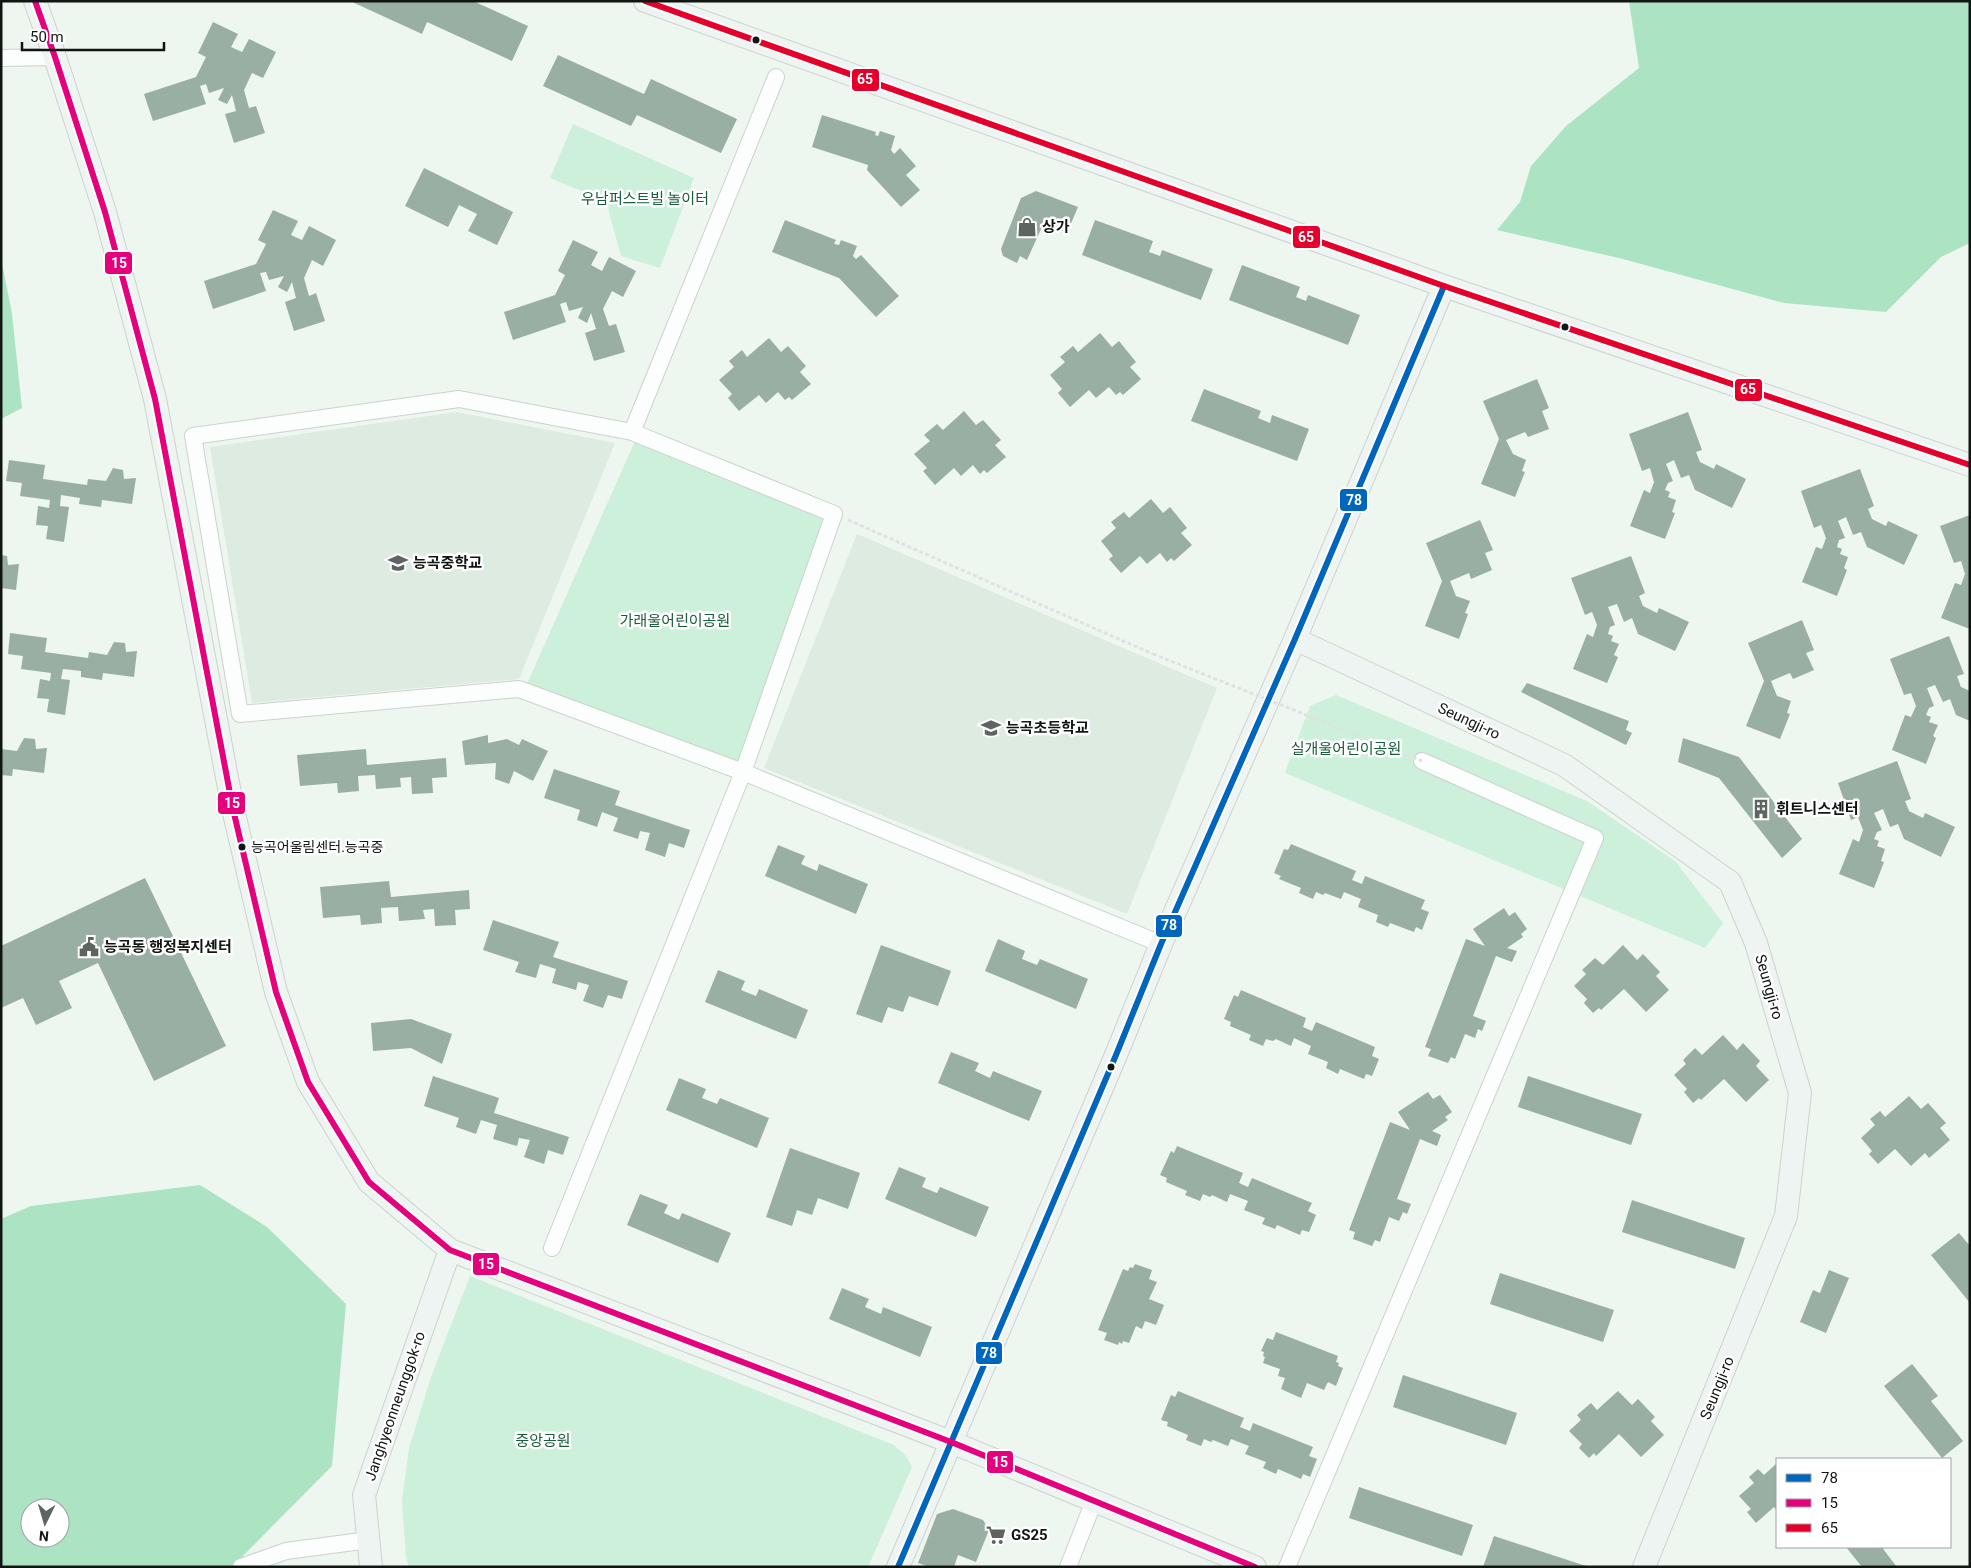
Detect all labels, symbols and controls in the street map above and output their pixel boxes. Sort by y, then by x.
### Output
scale bar [22,20,165,52]
text: 50 m [30,28,64,46]
unlabelled marker [751,35,761,45]
line badge: 65 [851,68,880,92]
text: 65 [857,71,873,87]
park label: 우남퍼스트빌 놀이터 [581,190,709,208]
shop icon: 상가 [1016,216,1038,238]
place label: 상가 [1042,218,1070,236]
line badge: 65 [1292,225,1321,249]
text: 65 [1298,229,1314,245]
line badge: 15 [104,251,133,275]
text: 15 [111,255,127,271]
unlabelled marker [1560,322,1570,332]
line badge: 65 [1734,378,1763,402]
text: 65 [1740,381,1756,397]
line badge: 78 [1339,488,1368,512]
text: 78 [1346,492,1362,508]
school or university icon: 능곡중학교 [387,552,409,574]
place label: 능곡중학교 [413,554,482,572]
park label: 가래울어린이공원 [620,612,730,630]
street label: Seungji-ro [1435,699,1503,743]
school or university icon: 능곡초등학교 [980,717,1002,739]
place label: 능곡초등학교 [1006,719,1089,737]
park label: 실개울어린이공원 [1291,740,1401,758]
line badge: 15 [217,791,246,815]
text: 15 [224,795,240,811]
building icon: 휘트니스센터 [1750,798,1772,820]
place label: 휘트니스센터 [1776,800,1859,818]
place label: 능곡어울림센터.능곡중 [251,839,384,855]
marker: 능곡어울림센터.능곡중 [237,842,247,852]
line badge: 78 [1155,914,1183,938]
text: 78 [1161,917,1177,933]
public building icon: 능곡동 행정복지센터 [78,936,100,958]
place label: 능곡동 행정복지센터 [104,938,232,956]
street label: Seungji-ro [1751,952,1787,1022]
unlabelled marker [1106,1062,1116,1072]
line badge: 15 [472,1252,500,1276]
text: 15 [478,1256,494,1272]
street label: Janghyeonneunggok-ro [361,1329,429,1483]
line badge: 78 [975,1341,1003,1365]
text: 78 [981,1345,997,1361]
street label: Seungji-ro [1696,1354,1738,1422]
park label: 중앙공원 [515,1432,571,1450]
line badge: 15 [986,1450,1014,1474]
text: 15 [992,1454,1008,1470]
legend [1776,1458,1951,1548]
text: 78 [1821,1469,1838,1487]
text: 15 [1821,1494,1838,1512]
north arrow [20,1498,70,1548]
text: 65 [1821,1519,1838,1537]
supermarket icon: GS25 [985,1524,1007,1546]
place label: GS25 [1011,1526,1048,1544]
text: N [38,1528,49,1544]

